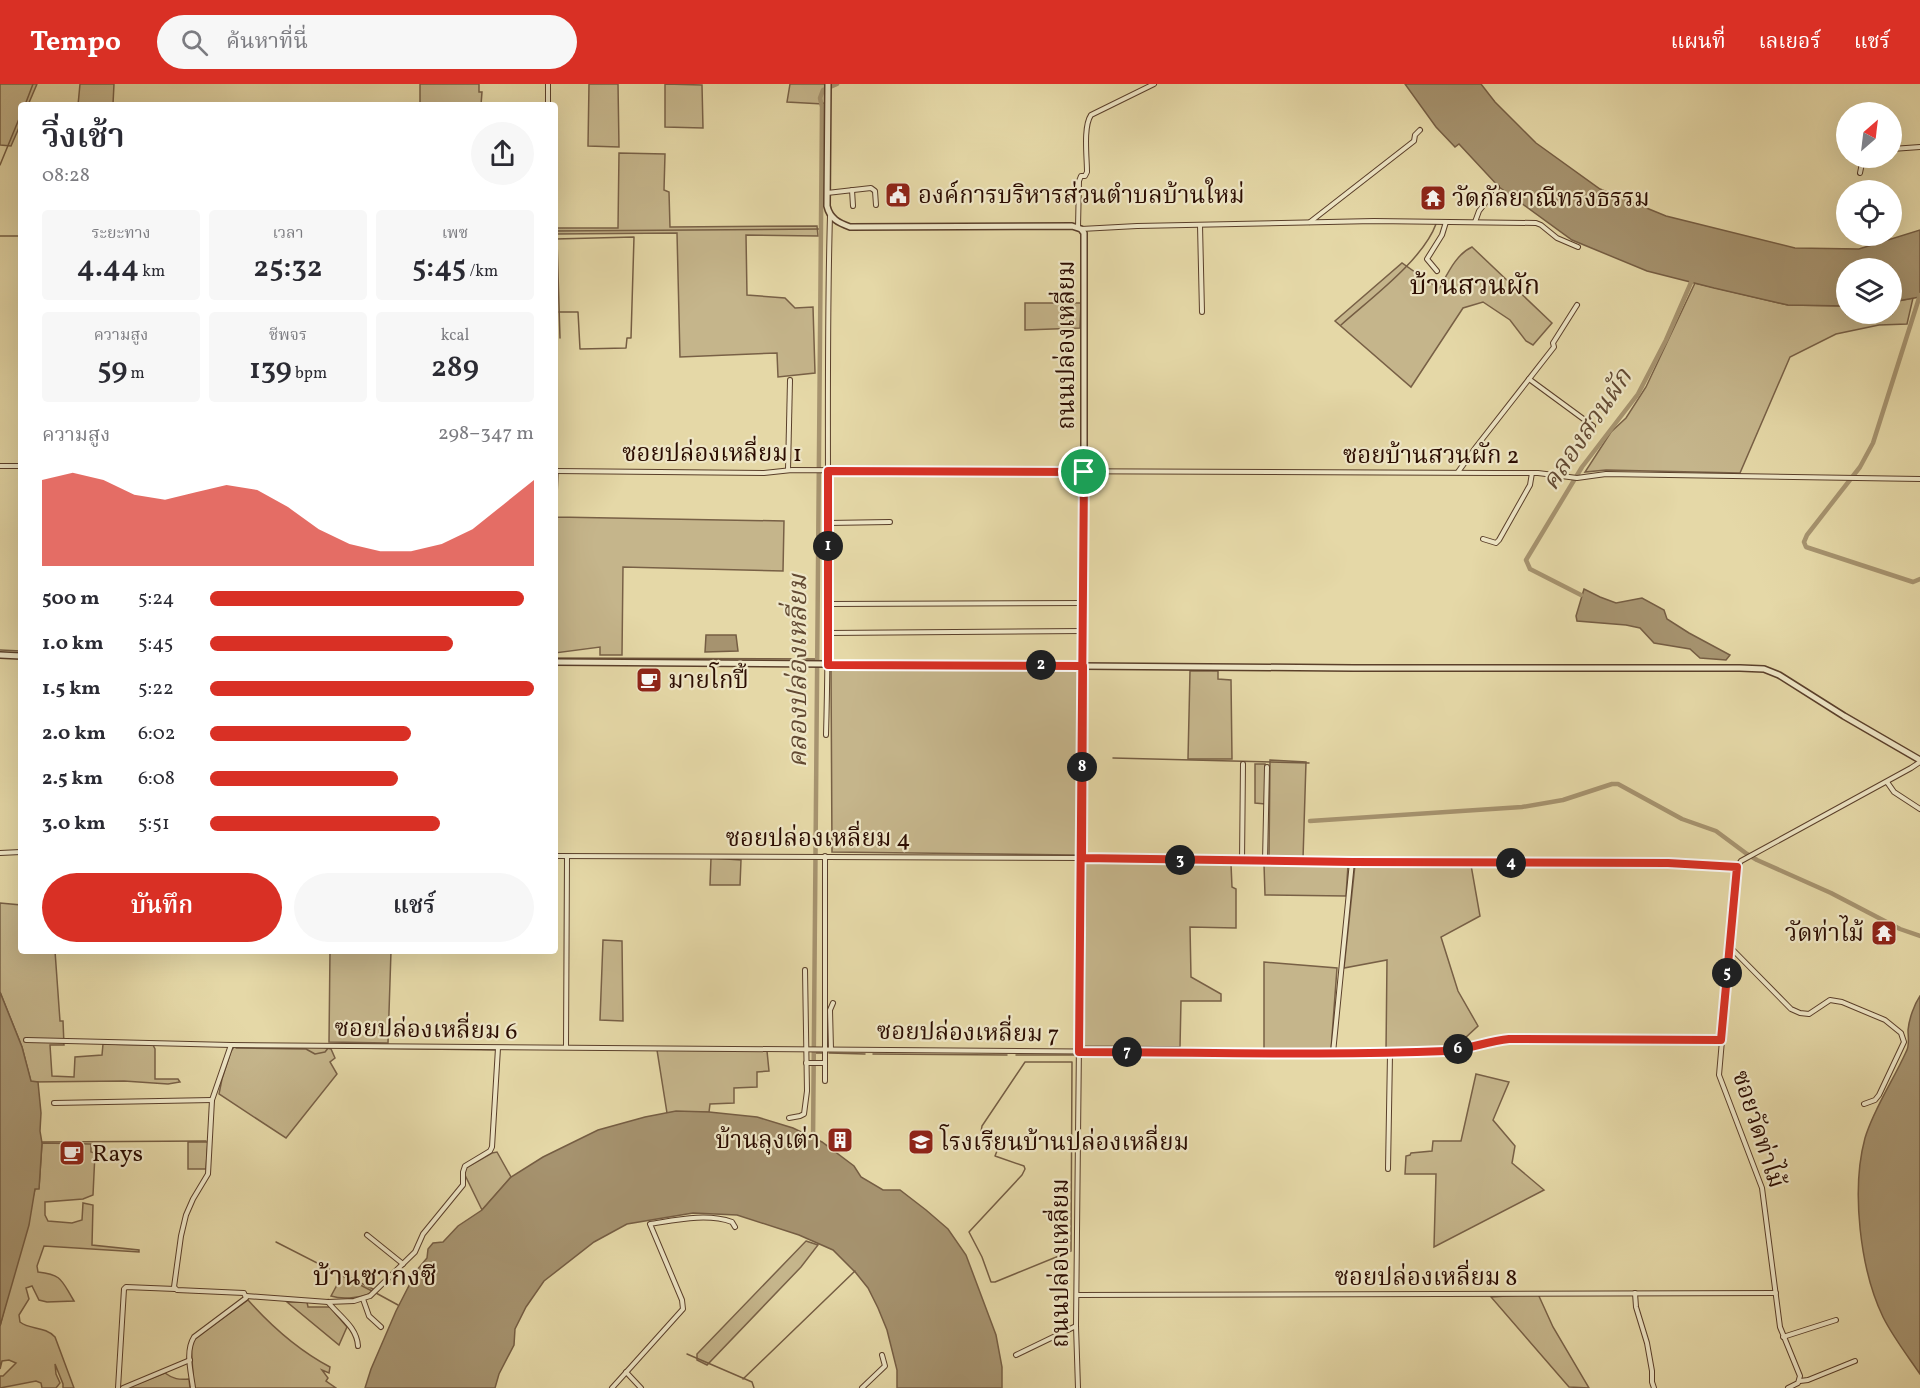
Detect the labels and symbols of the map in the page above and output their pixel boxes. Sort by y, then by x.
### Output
north arrow [1836,102,1902,168]
place label: องค์การบริหารส่วนตำบลบ้านใหม่ [918,177,1245,214]
public building icon: องค์การบริหารส่วนตำบลบ้านใหม่ [883,180,913,210]
temple icon: วัดกัลยาณีทรงธรรม [1418,183,1448,213]
place label: วัดกัลยาณีทรงธรรม [1452,183,1650,217]
street label: ถนนปล่องเหลี่ยม [1048,260,1085,430]
district label: บ้านสวนผัก [1410,268,1540,306]
water label: คลองสวนผัก [1534,361,1642,498]
street label: ซอยปล่องเหลี่ยม 1 [622,435,802,472]
street label: ซอยบ้านสวนผัก 2 [1343,440,1519,474]
pin [1058,446,1109,497]
pin: 1 [813,531,843,561]
water label: คลองปล่องเหลี่ยม [778,573,817,768]
pin: 2 [1026,650,1056,680]
place label: มายโกปี้ [668,662,749,699]
cafe icon: มายโกปี้ [634,665,664,695]
pin: 8 [1067,752,1097,782]
street label: ซอยปล่องเหลี่ยม 4 [725,820,911,857]
pin: 3 [1165,845,1195,875]
pin: 4 [1496,848,1526,878]
place label: วัดท่าไม้ [1785,915,1864,952]
temple icon: วัดท่าไม้ [1869,918,1899,948]
pin: 5 [1712,958,1742,988]
street label: ซอยปล่องเหลี่ยม 6 [334,1009,518,1050]
street label: ซอยปล่องเหลี่ยม 7 [876,1012,1060,1053]
pin: 6 [1443,1034,1473,1064]
pin: 7 [1112,1037,1142,1067]
street label: ซอยวัดท่าไม้ [1722,1065,1795,1193]
place label: โรงเรียนบ้านปล่องเหลี่ยม [939,1124,1189,1161]
place label: บ้านลุงเต่า [716,1125,820,1159]
building icon: บ้านลุงเต่า [825,1125,855,1155]
school or university icon: โรงเรียนบ้านปล่องเหลี่ยม [906,1127,936,1157]
cafe icon: Rays [57,1138,87,1168]
place label: Rays [92,1138,143,1172]
street label: ถนนปล่องเหลี่ยม [1042,1178,1079,1348]
district label: บ้านซากงซี [313,1259,437,1297]
street label: ซอยปล่องเหลี่ยม 8 [1334,1259,1518,1296]

